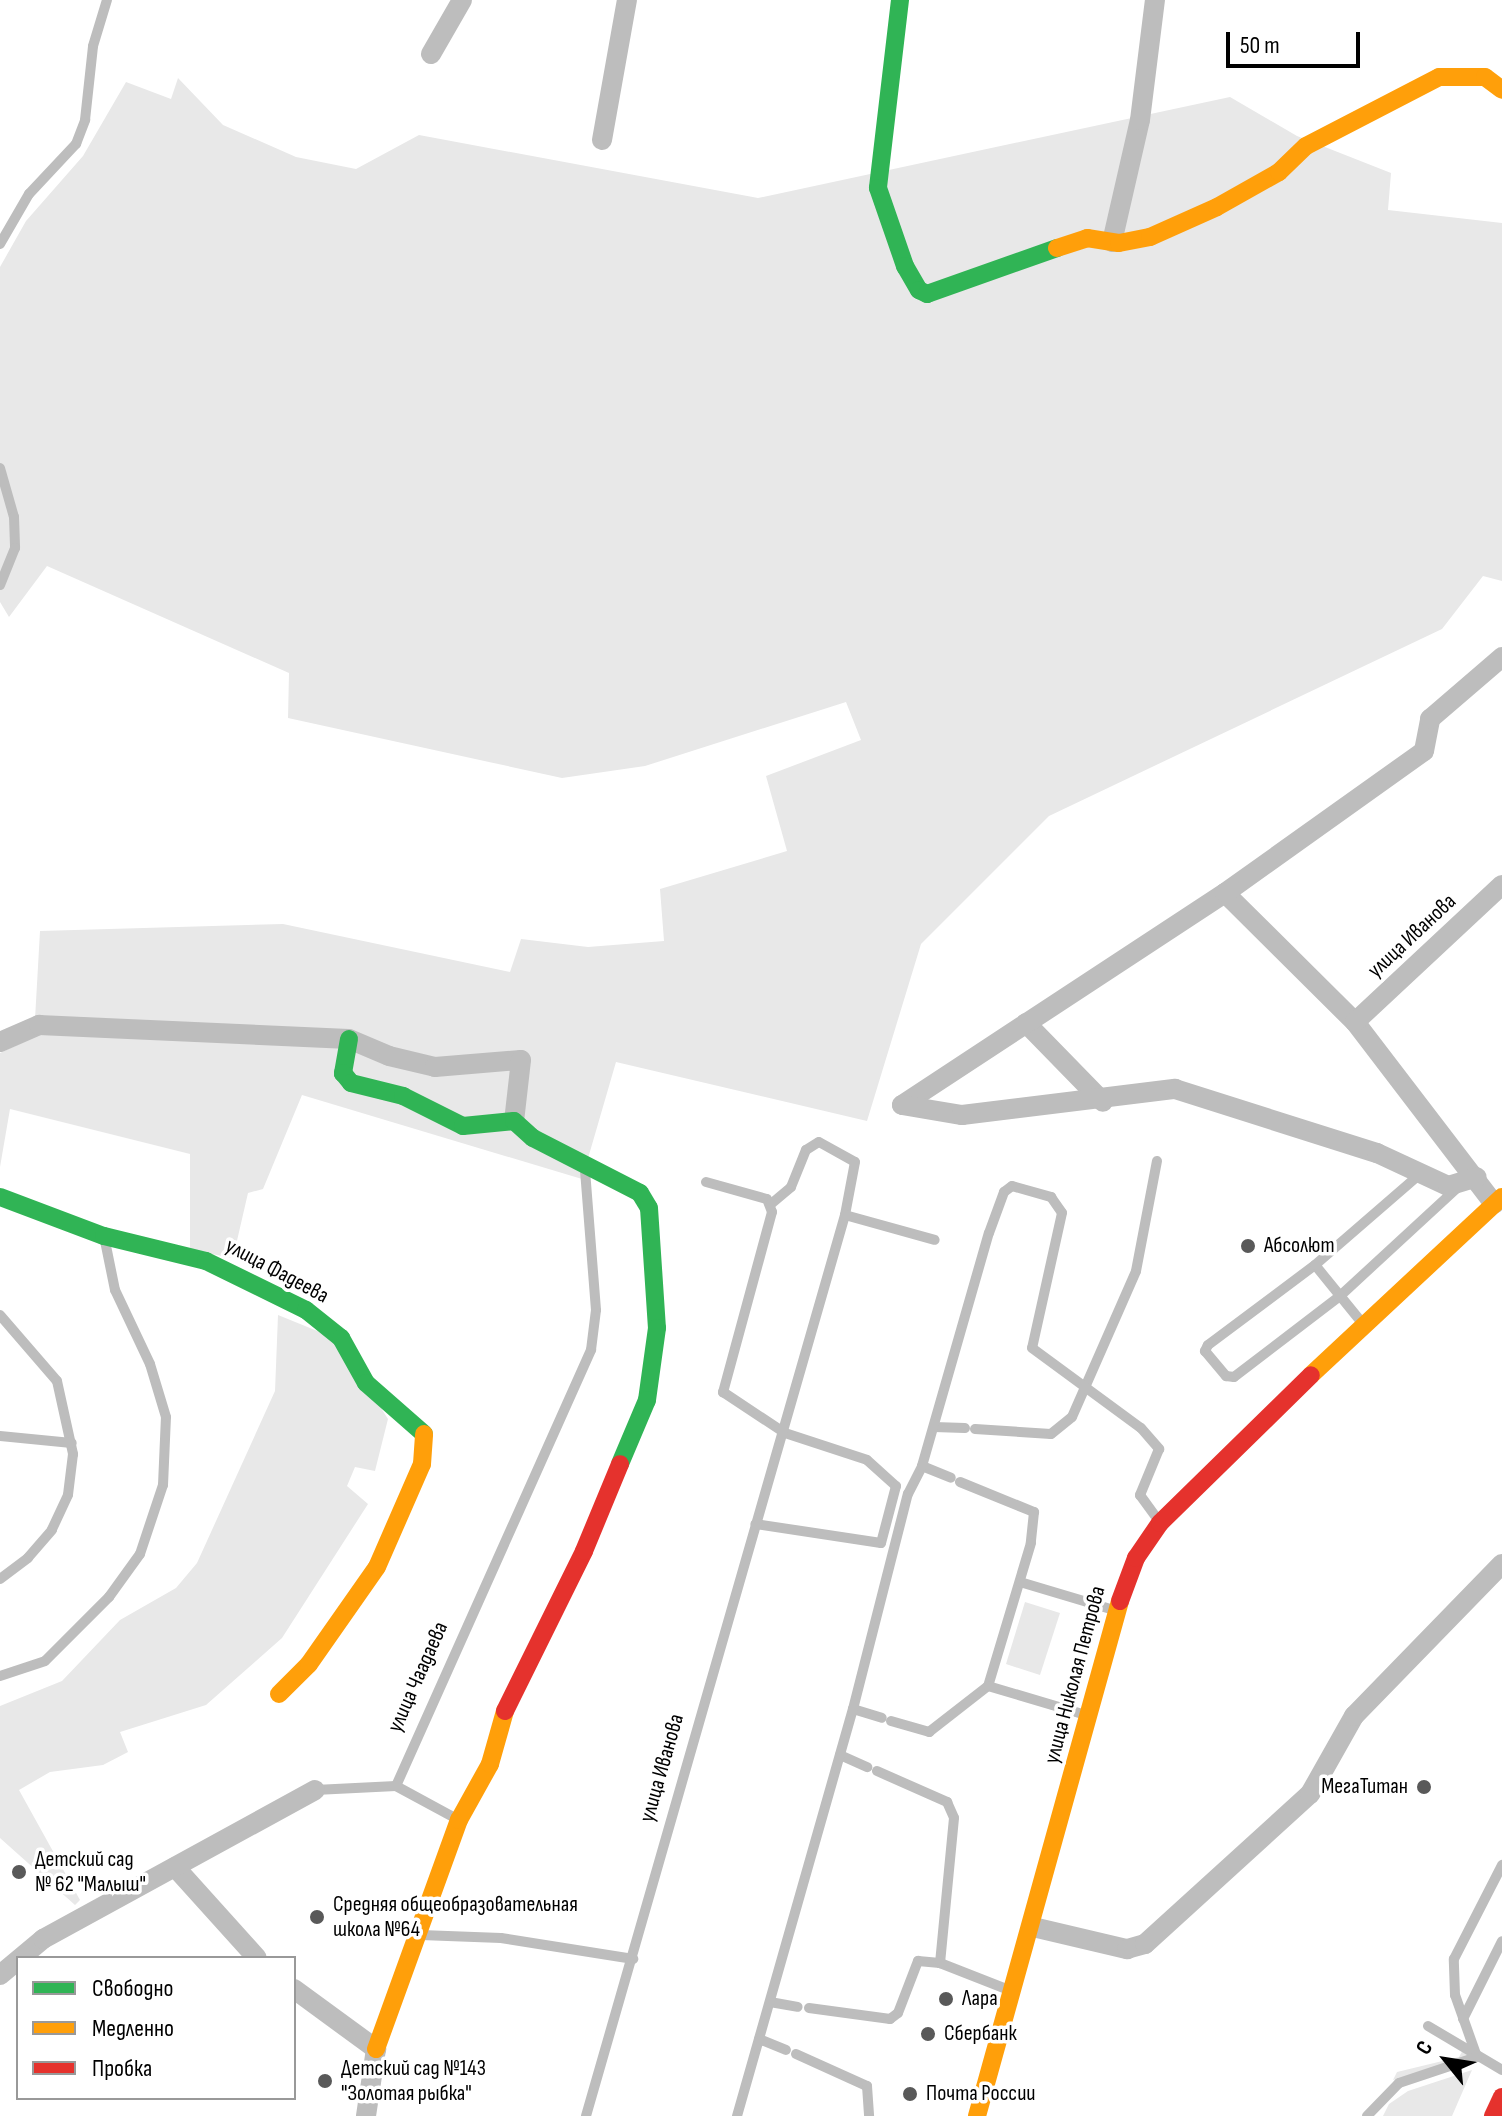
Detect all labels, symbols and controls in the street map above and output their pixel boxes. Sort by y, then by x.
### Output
scale bar [1230,16,1364,66]
text: 50 m [1240,31,1280,60]
street label: улица Иванова [1362,888,1462,984]
street label: улица Фадеева [221,1233,333,1309]
place label: Абсолют [1264,1233,1335,1259]
marker: Абсолют [1239,1237,1257,1255]
street label: улица Николая Петрова [1039,1583,1111,1767]
street label: улица Чаадаева [382,1618,454,1736]
street label: улица Иванова [634,1711,690,1825]
place label: МегаТитан [1321,1774,1408,1800]
marker: МегаТитан [1415,1778,1433,1796]
place label: Детский сад № 62 "Малыш" [35,1846,146,1898]
marker: Детский сад № 62 "Малыш" [10,1863,28,1881]
place label: Средняя общеобразовательная школа №64 [333,1891,578,1942]
marker: Средняя общеобразовательная школа №64 [308,1908,326,1926]
legend [16,1956,296,2100]
text: Свободно [92,1974,173,2003]
place label: Лара [962,1986,998,2012]
marker: Лара [937,1990,955,2008]
text: Медленно [92,2014,174,2043]
north arrow [1406,2020,1486,2100]
place label: Сбербанк [944,2021,1017,2047]
marker: Сбербанк [919,2025,937,2043]
text: С [1410,2036,1439,2059]
text: Пробка [92,2054,152,2083]
place label: Детский сад №143 "Золотая рыбка" [341,2055,486,2106]
marker: Детский сад №143 "Золотая рыбка" [316,2072,334,2090]
place label: Почта России [926,2081,1036,2107]
marker: Почта России [901,2085,919,2103]

